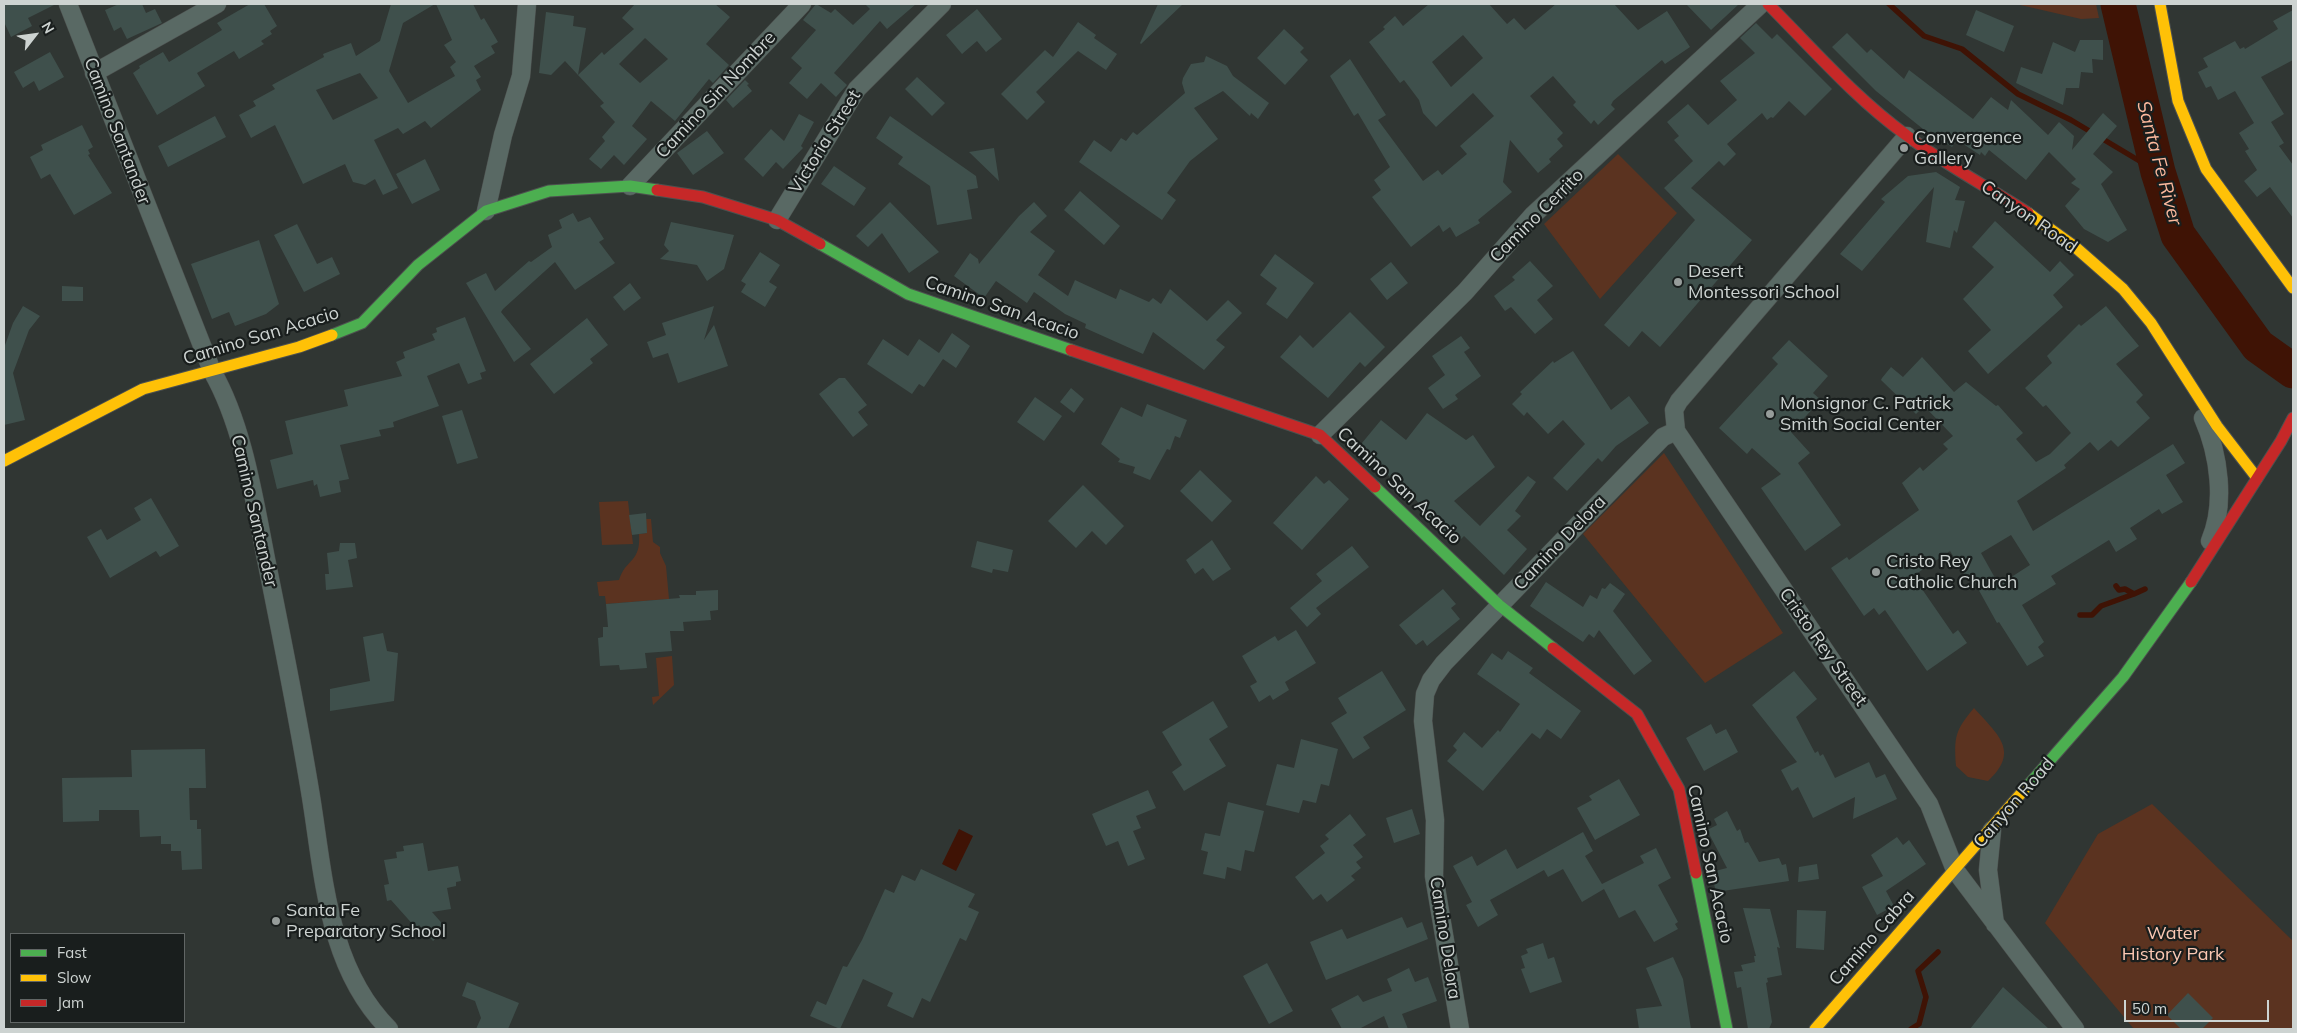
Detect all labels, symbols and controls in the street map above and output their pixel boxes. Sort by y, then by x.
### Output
north arrow [10,10,60,60]
text: N [38,18,58,37]
street label: Camino Sin Nombre [652,27,780,163]
street label: Camino Santander [79,54,155,208]
street label: Victoria Street [784,86,866,198]
water label: Santa Fe River [2131,98,2187,228]
place label: Convergence Gallery [1914,127,2022,170]
marker: Convergence Gallery [1898,142,1910,154]
street label: Camino Cerrito [1486,165,1588,267]
street label: Canyon Road [1977,176,2081,258]
place label: Desert Montessori School [1688,261,1839,304]
street label: Camino San Acacio [922,271,1082,345]
marker: Desert Montessori School [1672,276,1684,288]
street label: Camino San Acacio [180,302,342,370]
place label: Monsignor C. Patrick Smith Social Center [1780,393,1951,436]
marker: Monsignor C. Patrick Smith Social Center [1764,408,1776,420]
street label: Camino San Acacio [1332,423,1466,549]
street label: Camino Santander [226,433,282,589]
street label: Camino Delora [1509,491,1611,595]
place label: Cristo Rey Catholic Church [1886,551,2017,594]
marker: Cristo Rey Catholic Church [1870,566,1882,578]
street label: Cristo Rey Street [1774,584,1872,710]
street label: Canyon Road [1969,754,2059,852]
street label: Camino San Acacio [1683,783,1737,945]
street label: Camino Delora [1425,875,1465,1001]
street label: Camino Cabra [1825,886,1919,990]
place label: Santa Fe Preparatory School [286,900,446,942]
marker: Santa Fe Preparatory School [270,915,282,927]
park label: Water History Park [2122,923,2224,966]
legend [10,933,185,1023]
text: Fast [57,943,87,962]
text: Slow [57,968,91,987]
scale bar [2127,990,2272,1022]
text: Jam [57,993,84,1012]
text: 50 m [2132,999,2167,1018]

